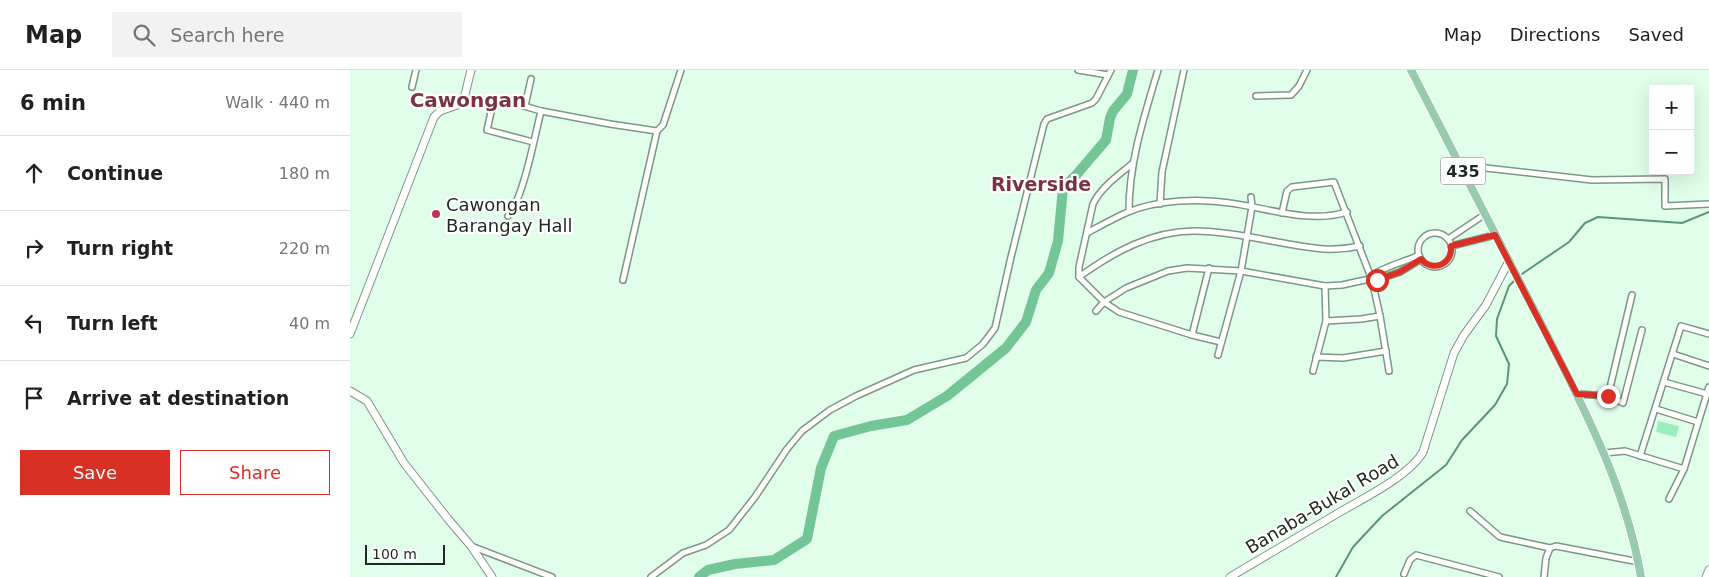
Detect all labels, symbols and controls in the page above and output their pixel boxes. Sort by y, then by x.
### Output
search box [112,12,462,57]
text: Map [25,21,82,49]
icon: search [130,21,158,49]
text: Search here [170,24,284,46]
text: Map [1444,24,1482,45]
text: Directions [1510,24,1600,45]
text: Saved [1628,24,1684,45]
map controls [1649,85,1694,175]
button: + [1649,85,1694,130]
district label: Cawongan [410,88,526,112]
text: 6 min [20,91,86,115]
text: Walk · 440 m [225,93,330,112]
button: − [1649,130,1694,175]
road number: 435 [1440,158,1486,184]
icon: ahead [20,159,48,187]
text: Continue [67,162,163,184]
text: 180 m [279,164,330,183]
district label: Riverside [991,173,1091,195]
place label: Cawongan Barangay Hall [446,194,573,236]
marker: Cawongan Barangay Hall [430,208,442,220]
icon: right [20,234,48,262]
text: Turn right [67,237,173,259]
text: 220 m [279,239,330,258]
route start [1366,269,1389,292]
icon: left [20,309,48,337]
text: Turn left [67,312,158,334]
text: 40 m [289,314,330,333]
icon: arrive [20,384,48,412]
route end [1597,385,1620,408]
text: Arrive at destination [67,387,289,409]
button: Save [20,450,170,495]
button: Share [180,450,330,495]
street label: Banaba-Bukal Road [1242,450,1402,558]
scale bar [365,542,445,565]
text: 100 m [372,546,417,562]

